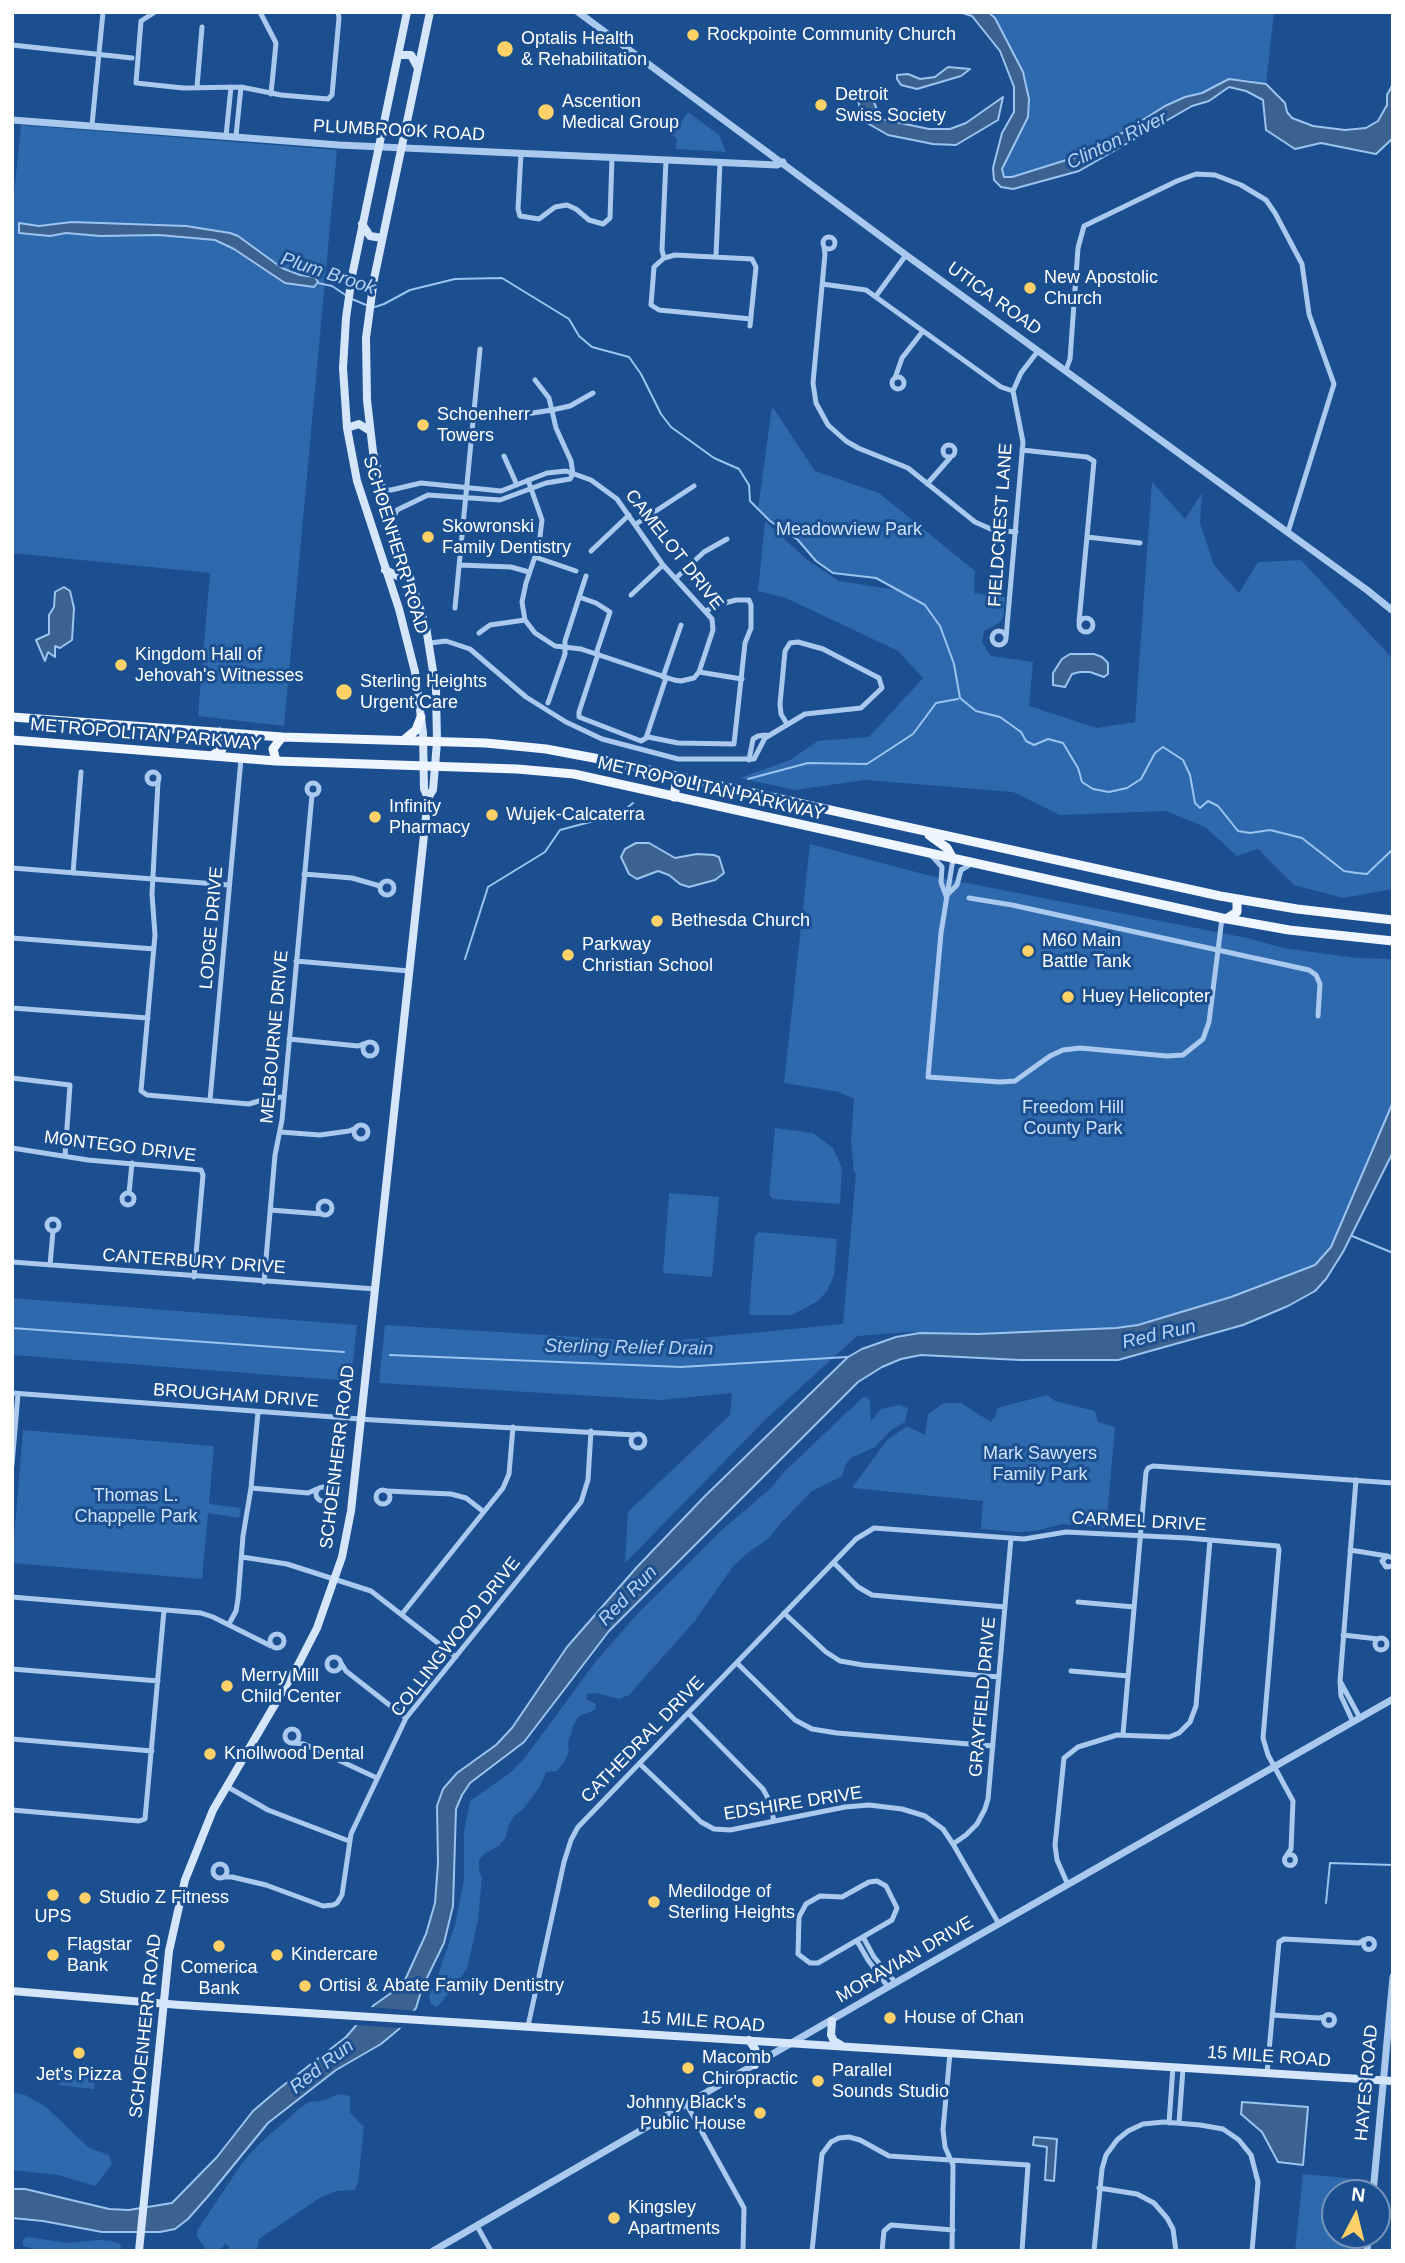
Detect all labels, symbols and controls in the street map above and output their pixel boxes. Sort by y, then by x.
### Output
place label: Rockpointe Community Church [707,24,956,46]
marker: Rockpointe Community Church [685,27,701,43]
place label: Optalis Health & Rehabilitation [521,28,647,70]
marker: Optalis Health & Rehabilitation [495,39,515,59]
place label: Detroit Swiss Society [835,84,946,126]
place label: Ascention Medical Group [562,91,679,134]
marker: Detroit Swiss Society [813,97,829,113]
marker: Ascention Medical Group [536,102,556,122]
water label: Clinton River [1063,107,1171,175]
street label: PLUMBROOK ROAD [313,116,485,146]
water label: Plum Brook [278,248,378,300]
street label: UTICA ROAD [943,258,1045,340]
place label: New Apostolic Church [1044,267,1158,310]
marker: New Apostolic Church [1022,280,1038,296]
place label: Schoenherr Towers [437,404,530,446]
marker: Schoenherr Towers [415,417,431,433]
street label: FIELDCREST LANE [985,442,1017,608]
street label: SCHOENHERR ROAD [358,453,432,637]
street label: CAMELOT DRIVE [620,485,728,615]
place label: Skowronski Family Dentistry [442,516,571,558]
park label: Meadowview Park [776,519,922,541]
marker: Skowronski Family Dentistry [420,529,436,545]
place label: Kingdom Hall of Jehovah's Witnesses [135,644,304,686]
marker: Kingdom Hall of Jehovah's Witnesses [113,657,129,673]
place label: Sterling Heights Urgent Care [360,671,487,714]
marker: Sterling Heights Urgent Care [334,682,354,702]
street label: METROPOLITAN PARKWAY [29,714,263,756]
street label: METROPOLITAN PARKWAY [595,752,827,826]
place label: Infinity Pharmacy [389,796,470,838]
place label: Wujek-Calcaterra [506,804,645,826]
marker: Wujek-Calcaterra [484,807,500,823]
marker: Infinity Pharmacy [367,809,383,825]
street label: LODGE DRIVE [196,866,228,990]
place label: Bethesda Church [671,910,810,932]
marker: Bethesda Church [649,913,665,929]
place label: M60 Main Battle Tank [1042,930,1131,972]
place label: Parkway Christian School [582,934,713,976]
marker: M60 Main Battle Tank [1020,943,1036,959]
marker: Parkway Christian School [560,947,576,963]
street label: MELBOURNE DRIVE [257,949,293,1125]
place label: Huey Helicopter [1082,986,1210,1008]
marker: Huey Helicopter [1060,989,1076,1005]
park label: Freedom Hill County Park [1022,1097,1124,1140]
street label: MONTEGO DRIVE [43,1127,197,1167]
street label: CANTERBURY DRIVE [102,1245,286,1279]
water label: Red Run [1120,1315,1198,1355]
water label: Sterling Relief Drain [544,1335,714,1361]
street label: SCHOENHERR ROAD [316,1364,360,1550]
street label: BROUGHAM DRIVE [152,1379,320,1413]
park label: Mark Sawyers Family Park [983,1443,1097,1486]
park label: Thomas L. Chappelle Park [74,1485,198,1528]
street label: CARMEL DRIVE [1071,1508,1207,1536]
street label: COLLINGWOOD DRIVE [387,1553,525,1721]
water label: Red Run [594,1561,662,1631]
street label: GRAYFIELD DRIVE [965,1616,1001,1778]
place label: Merry Mill Child Center [241,1665,341,1708]
street label: CATHEDRAL DRIVE [577,1672,709,1808]
marker: Merry Mill Child Center [219,1678,235,1694]
place label: Knollwood Dental [224,1743,364,1765]
marker: Knollwood Dental [202,1746,218,1762]
street label: EDSHIRE DRIVE [722,1782,864,1826]
place label: Medilodge of Sterling Heights [668,1881,795,1924]
marker: UPS [45,1887,61,1903]
place label: Studio Z Fitness [99,1887,229,1909]
marker: Studio Z Fitness [77,1890,93,1906]
marker: Medilodge of Sterling Heights [646,1894,662,1910]
place label: UPS [34,1906,72,1928]
street label: MORAVIAN DRIVE [833,1912,977,2008]
street label: SCHOENHERR ROAD [126,1933,166,2119]
place label: Flagstar Bank [67,1934,132,1976]
marker: Comerica Bank [211,1938,227,1954]
place label: Kindercare [291,1944,378,1966]
marker: Flagstar Bank [45,1947,61,1963]
marker: Kindercare [269,1947,285,1963]
place label: Comerica Bank [180,1957,258,2000]
place label: Ortisi & Abate Family Dentistry [319,1975,564,1997]
marker: Ortisi & Abate Family Dentistry [297,1978,313,1994]
street label: 15 MILE ROAD [640,2007,766,2037]
place label: House of Chan [904,2007,1024,2029]
marker: House of Chan [882,2010,898,2026]
street label: HAYES ROAD [1351,2024,1383,2142]
water label: Red Run [285,2035,359,2099]
street label: 15 MILE ROAD [1206,2042,1332,2072]
marker: Jet's Pizza [71,2045,87,2061]
place label: Macomb Chiropractic [702,2047,798,2090]
marker: Macomb Chiropractic [680,2060,696,2076]
place label: Parallel Sounds Studio [832,2060,949,2102]
place label: Jet's Pizza [36,2064,122,2086]
marker: Parallel Sounds Studio [810,2073,826,2089]
place label: Johnny Black's Public House [627,2092,746,2134]
marker: Johnny Black's Public House [752,2105,768,2121]
north arrow [1321,2179,1391,2249]
text: N [1350,2183,1366,2206]
place label: Kingsley Apartments [628,2197,720,2240]
marker: Kingsley Apartments [606,2210,622,2226]

